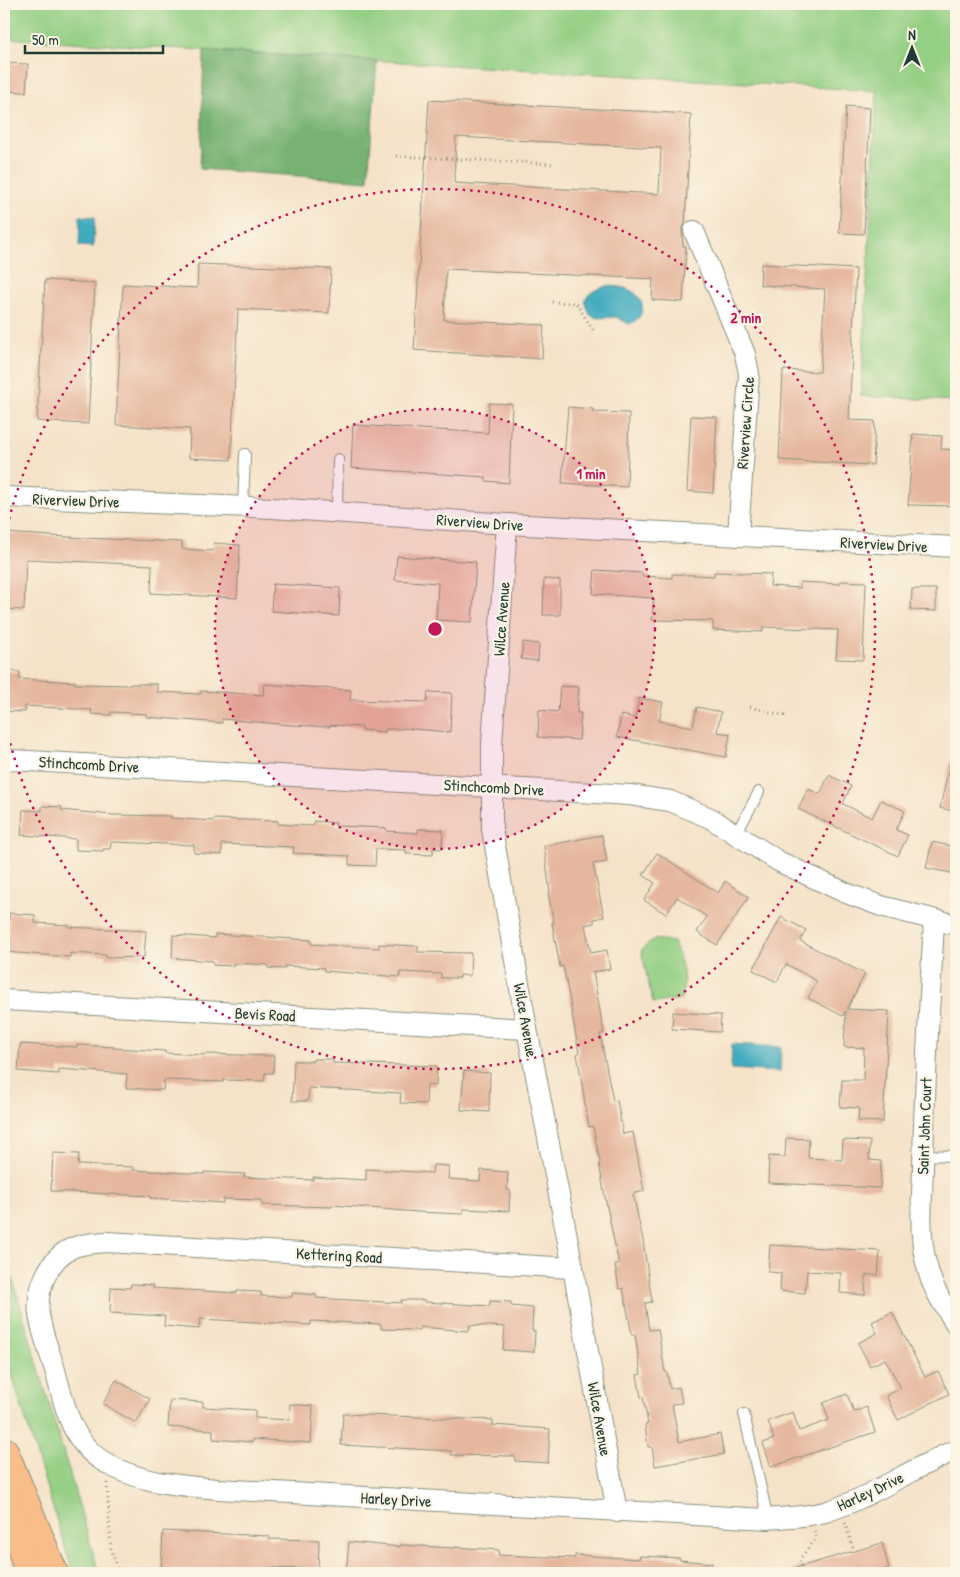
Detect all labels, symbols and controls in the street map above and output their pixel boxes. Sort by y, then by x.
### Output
scale bar [25,22,162,54]
north arrow [888,22,938,72]
text: N [908,25,916,44]
text: 50 m [32,29,59,50]
text: 2 min [731,307,762,328]
street label: Riverview Circle [731,375,759,470]
text: 1 min [576,463,606,484]
street label: Riverview Drive [32,487,121,513]
street label: Riverview Drive [436,508,525,536]
street label: Riverview Drive [840,531,929,557]
street label: Wilce Avenue [487,580,515,657]
centre of rings [426,620,444,638]
street label: Stinchcomb Drive [38,750,140,778]
street label: Stinchcomb Drive [443,773,545,801]
street label: Wilce Avenue [509,981,543,1059]
street label: Bevis Road [234,1001,296,1027]
street label: Saint John Court [911,1077,937,1175]
street label: Kettering Road [295,1242,383,1268]
street label: Wilce Avenue [583,1380,617,1458]
street label: Harley Drive [833,1466,907,1516]
street label: Harley Drive [360,1486,433,1512]

